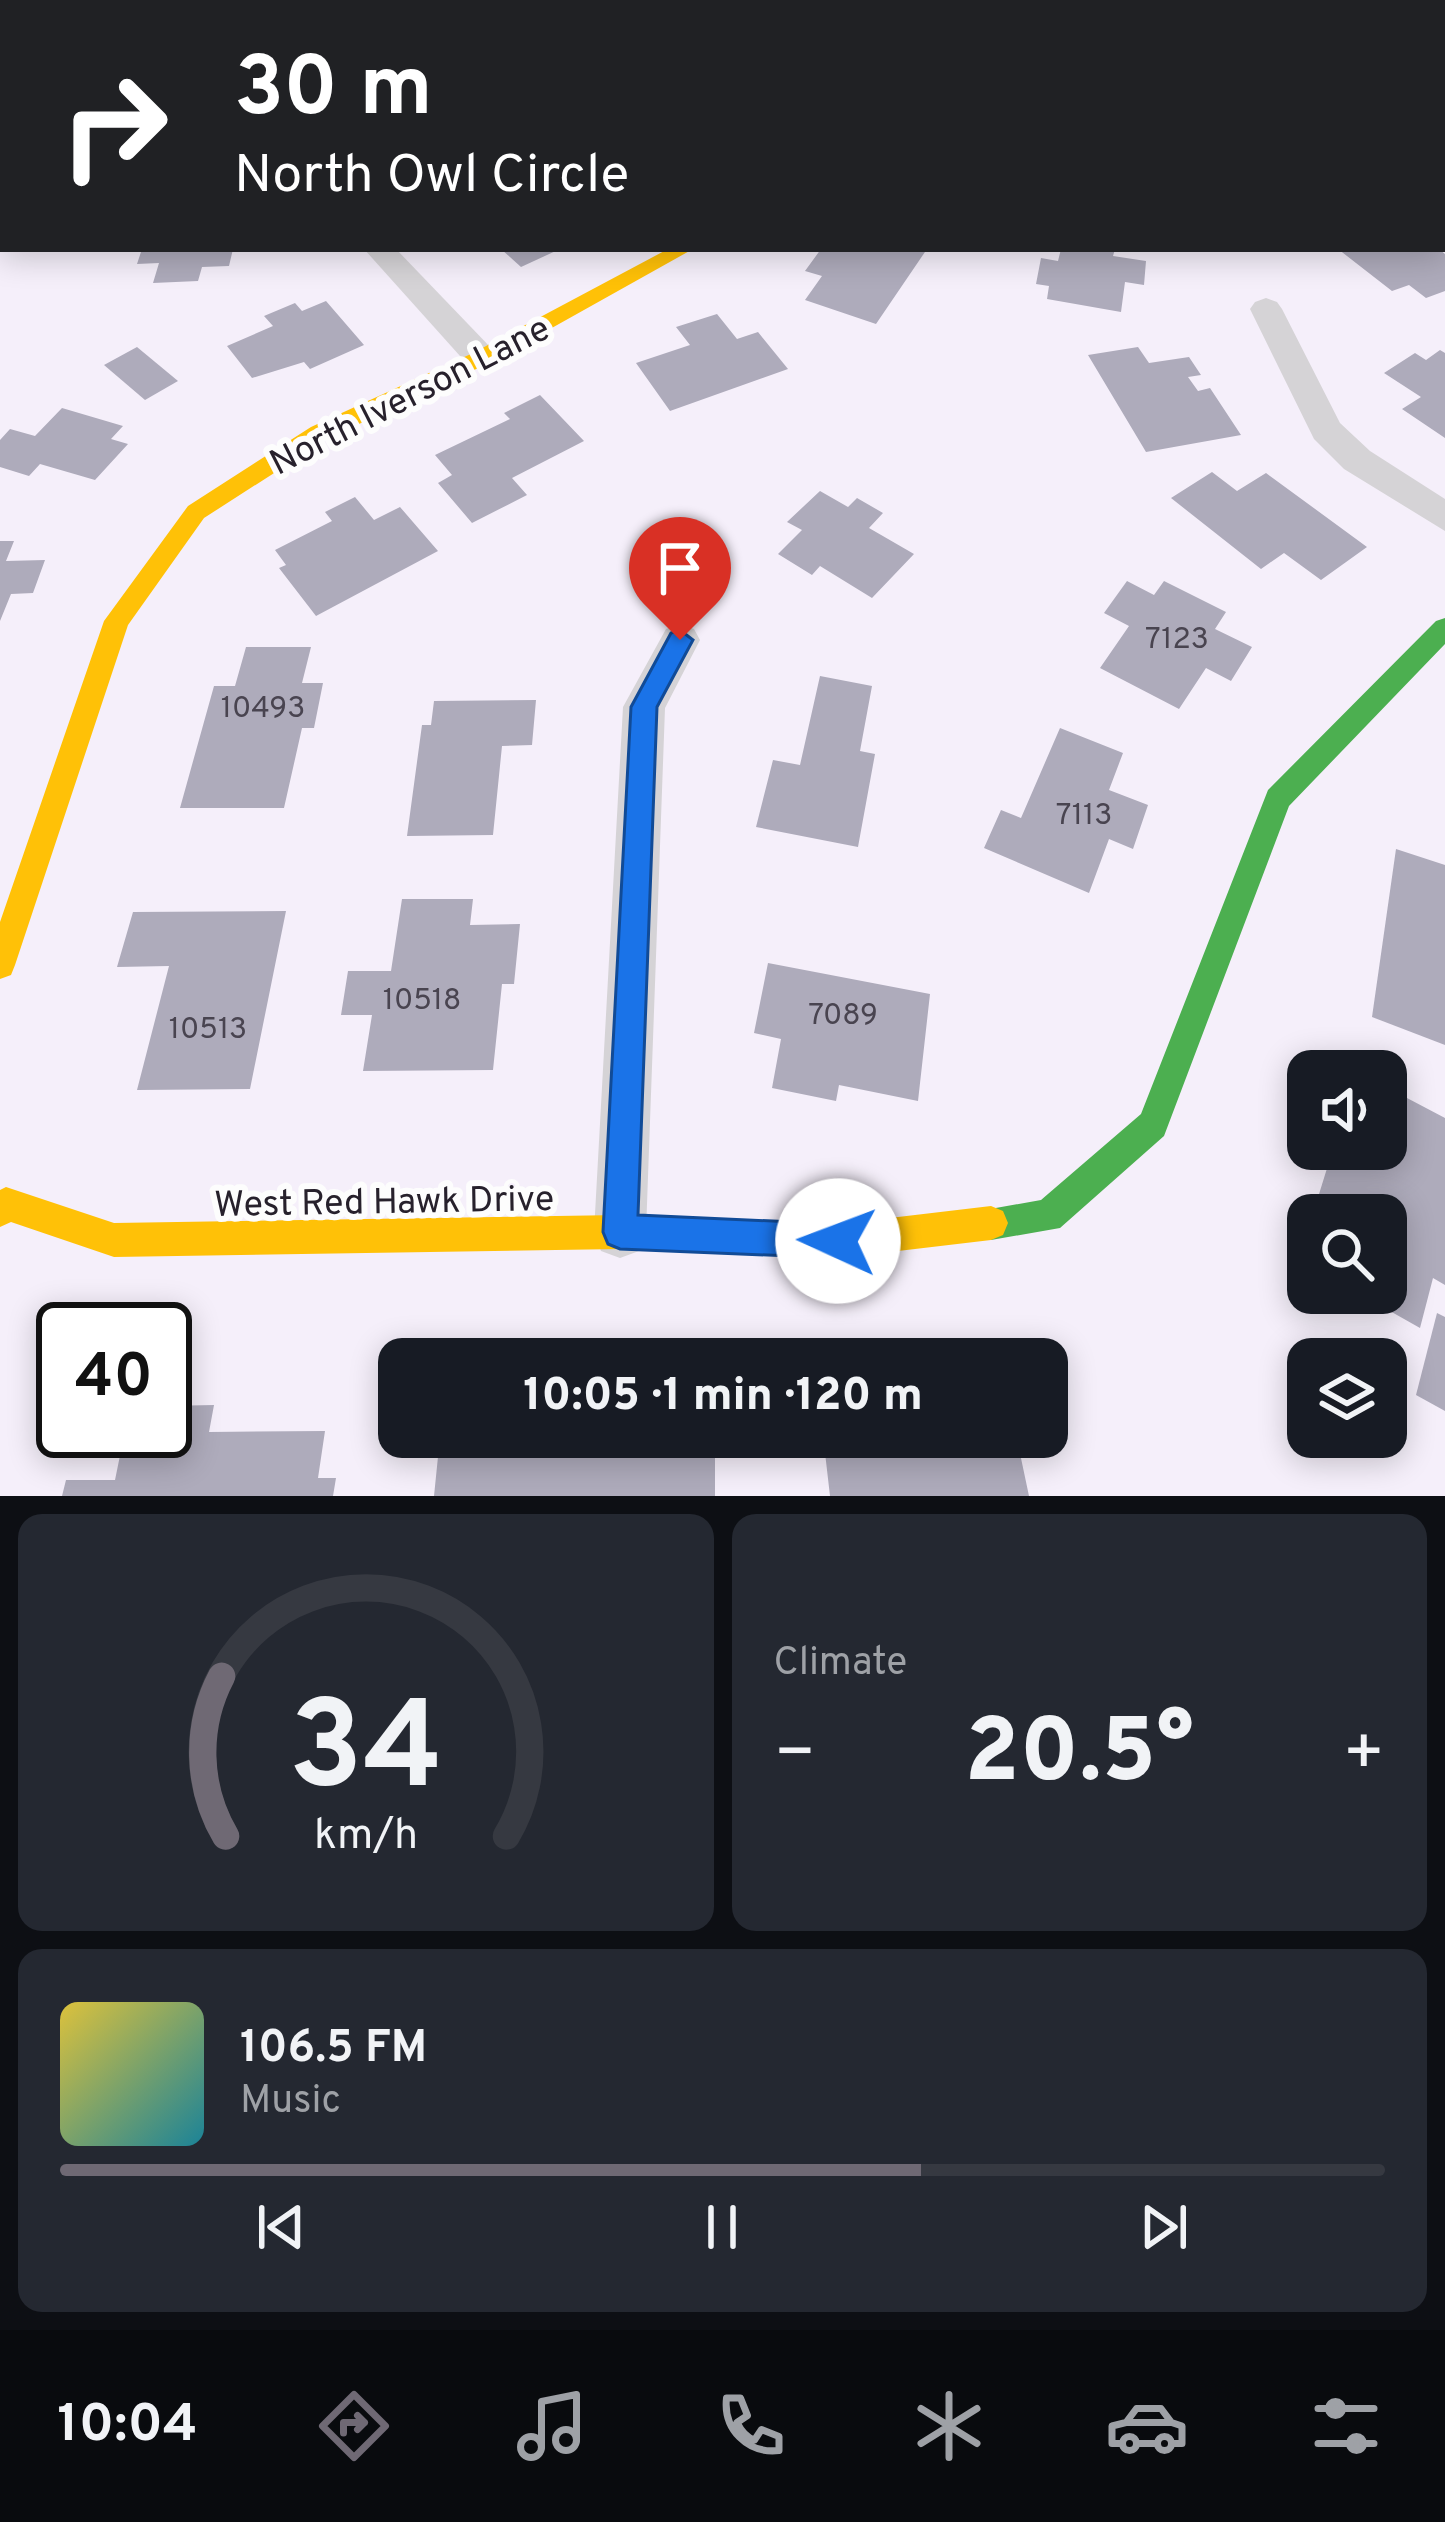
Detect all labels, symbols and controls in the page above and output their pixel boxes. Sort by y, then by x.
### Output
text: 30 m [234,39,433,145]
icon: right [36,48,192,204]
text: North Owl Circle [234,143,629,212]
street label: North Iverson Lane [263,307,559,488]
pin [629,517,731,640]
icon: arrive [647,535,713,601]
house number: 7123 [1145,622,1209,659]
house number: 10493 [221,691,305,728]
house number: 7113 [1056,798,1112,835]
house number: 10518 [383,983,461,1020]
house number: 7089 [808,998,878,1035]
house number: 10513 [169,1012,247,1049]
map controls [1287,1050,1407,1458]
button: sound [1287,1050,1407,1170]
street label: West Red Hawk Drive [214,1178,555,1230]
position arrow [775,1178,901,1304]
button: search [1287,1194,1407,1314]
speed limit sign: 40 [36,1302,192,1458]
button: layers [1287,1338,1407,1458]
text: 10:05 · 1 min · 120 m [523,1369,923,1426]
text: Climate [774,1640,907,1689]
text: 34 [288,1675,443,1833]
text: 20.5° [965,1700,1194,1813]
text: − [774,1715,816,1798]
text: + [1342,1715,1385,1798]
text: km/h [314,1809,418,1863]
text: 106.5 FM [240,2021,427,2078]
text: Music [240,2078,341,2127]
icon: previous [248,2194,314,2260]
icon: pause [689,2194,755,2260]
icon: next [1131,2194,1197,2260]
icon: directions [312,2384,396,2468]
icon: music [510,2384,594,2468]
icon: phone [709,2384,793,2468]
icon: climate [907,2384,991,2468]
icon: car [1105,2384,1189,2468]
icon: filters [1304,2384,1388,2468]
text: 10:04 [57,2392,198,2461]

